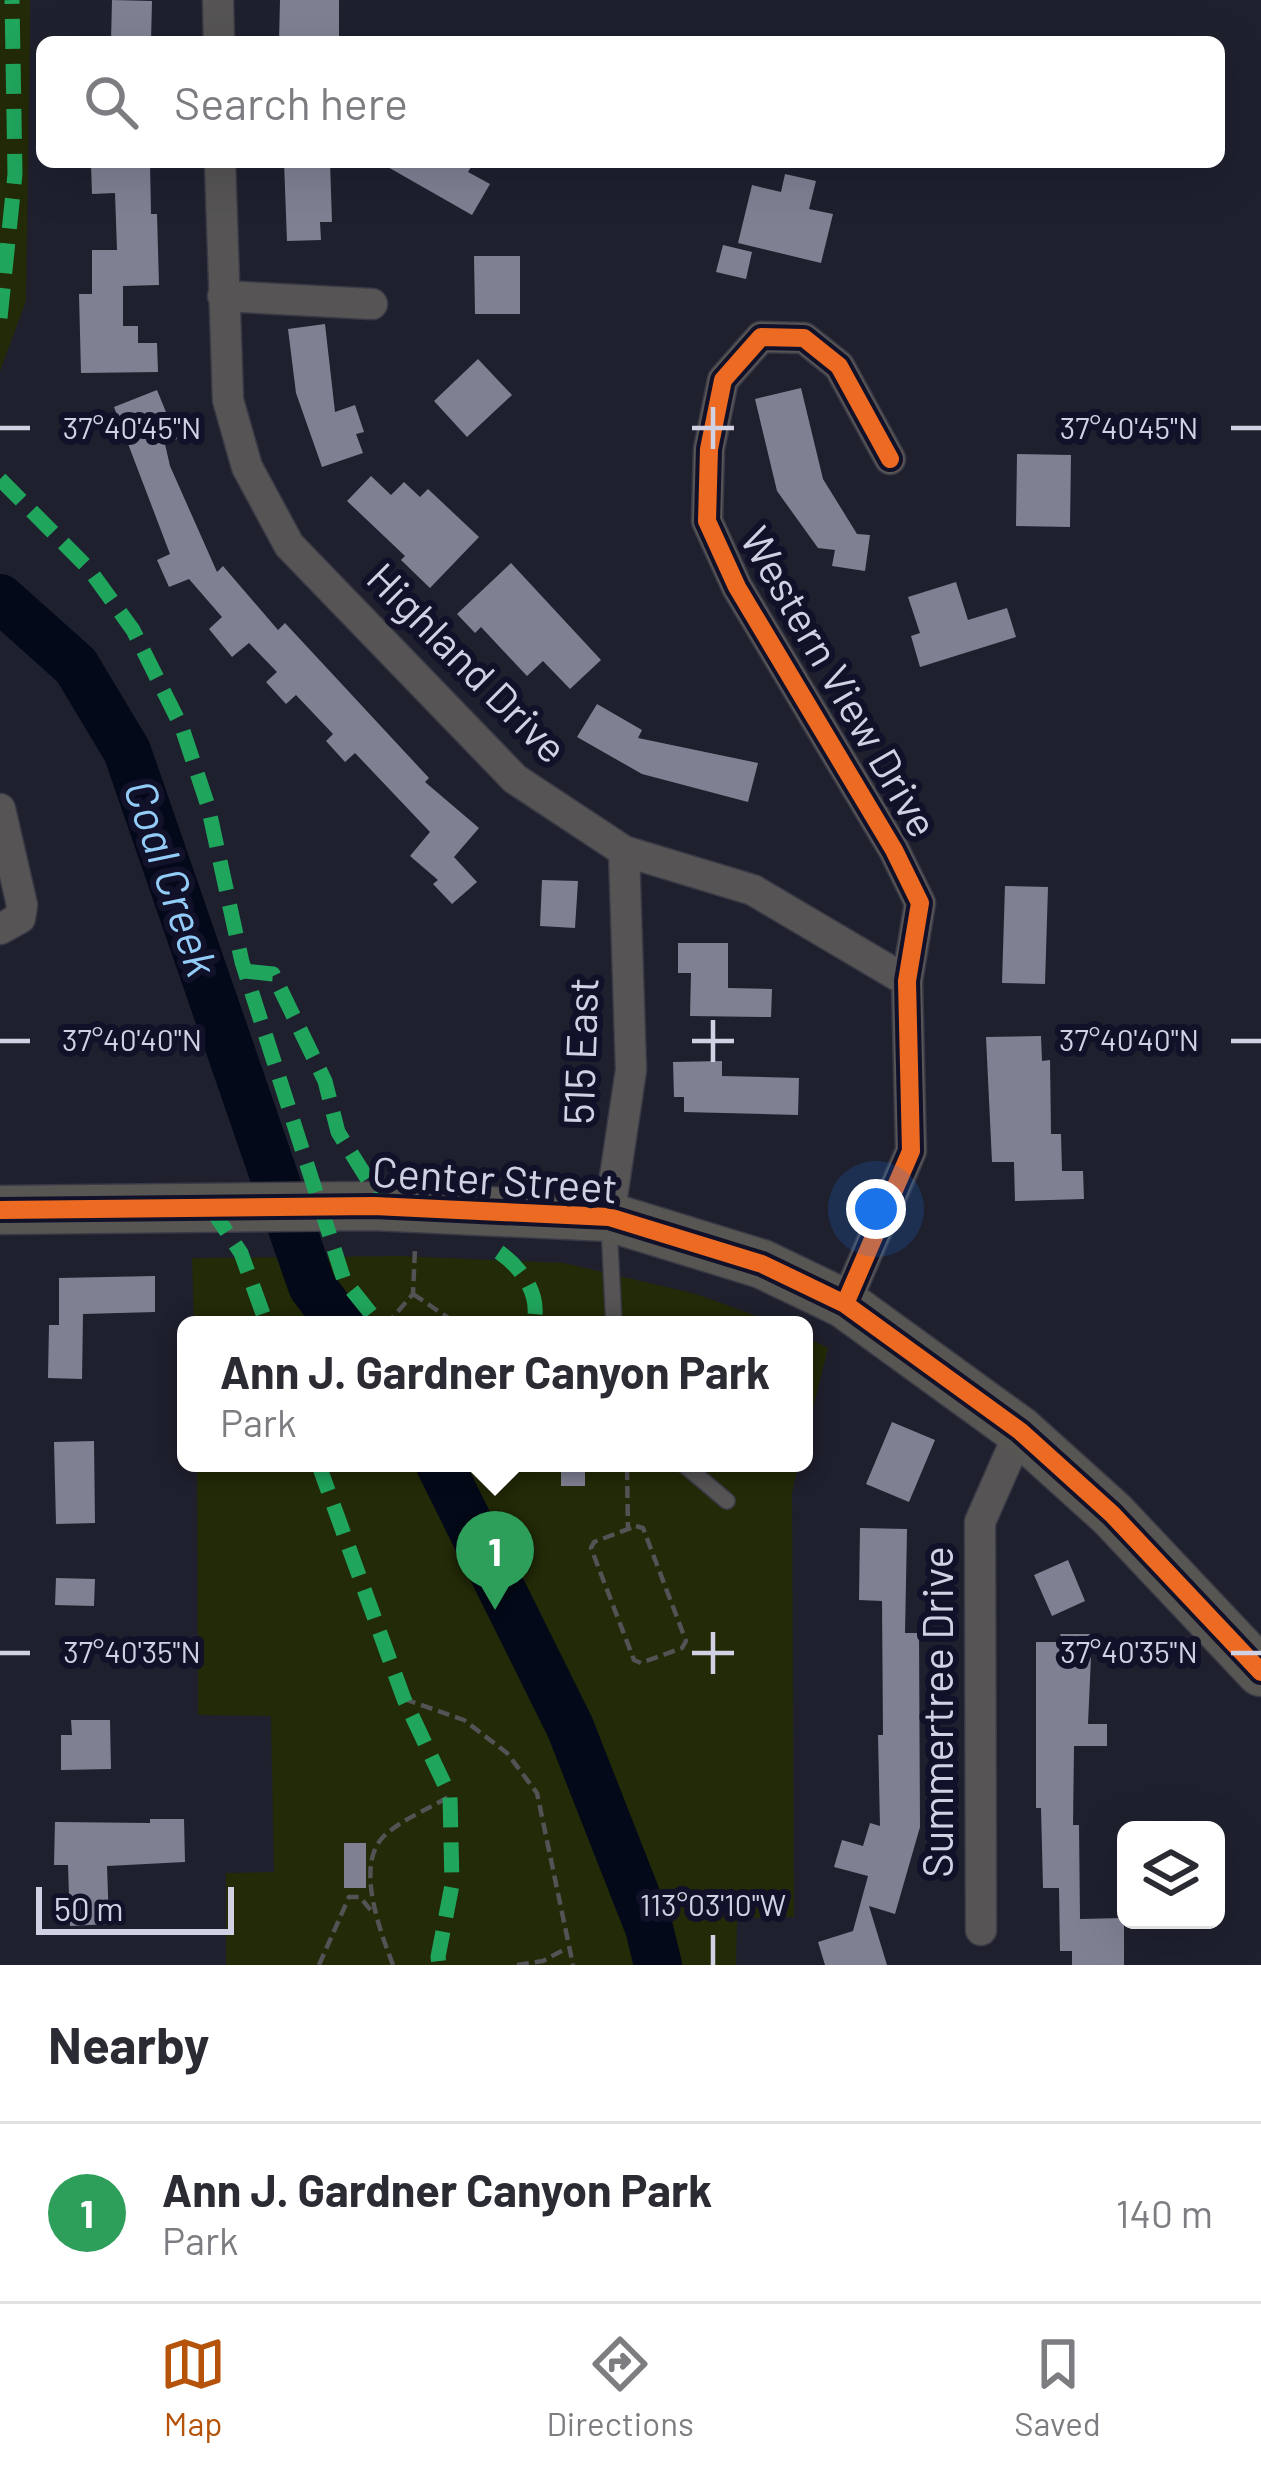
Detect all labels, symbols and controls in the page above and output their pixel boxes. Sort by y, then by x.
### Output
search box [36,36,1225,168]
icon: search [78,69,144,135]
text: Search here [174,75,408,129]
text: 37°40'45"N [63,409,201,445]
text: 37°40'45"N [1060,409,1198,445]
street label: Western View Drive [732,517,950,845]
street label: Highland Drive [358,551,579,772]
water label: Coal Creek [114,772,232,982]
street label: 515 East [551,976,607,1125]
text: 37°40'40"N [62,1021,202,1057]
text: 37°40'40"N [1059,1021,1199,1057]
street label: Center Street [371,1144,620,1212]
your location [846,1179,906,1239]
popup [177,1316,813,1472]
text: Ann J. Gardner Canyon Park [220,1344,770,1398]
text: Park [220,1398,297,1445]
pin: 1 [456,1511,534,1610]
street label: Summertree Drive [911,1546,961,1878]
text: 37°40'35"N [63,1633,201,1669]
text: 37°40'35"N [1060,1633,1198,1669]
map controls [1117,1821,1225,1929]
button: layers [1117,1821,1225,1929]
scale bar [36,1881,234,1934]
text: 113°03'10"W [640,1886,786,1922]
text: 50 m [54,1888,124,1928]
text: Nearby [48,2013,209,2074]
text: Ann J. Gardner Canyon Park [162,2162,712,2216]
text: 1 [80,2189,94,2236]
text: 140 m [1116,2189,1213,2236]
text: Park [162,2216,239,2263]
tab: Map [160,2331,226,2443]
tab: Directions [546,2331,694,2443]
tab: Saved [1014,2331,1101,2443]

